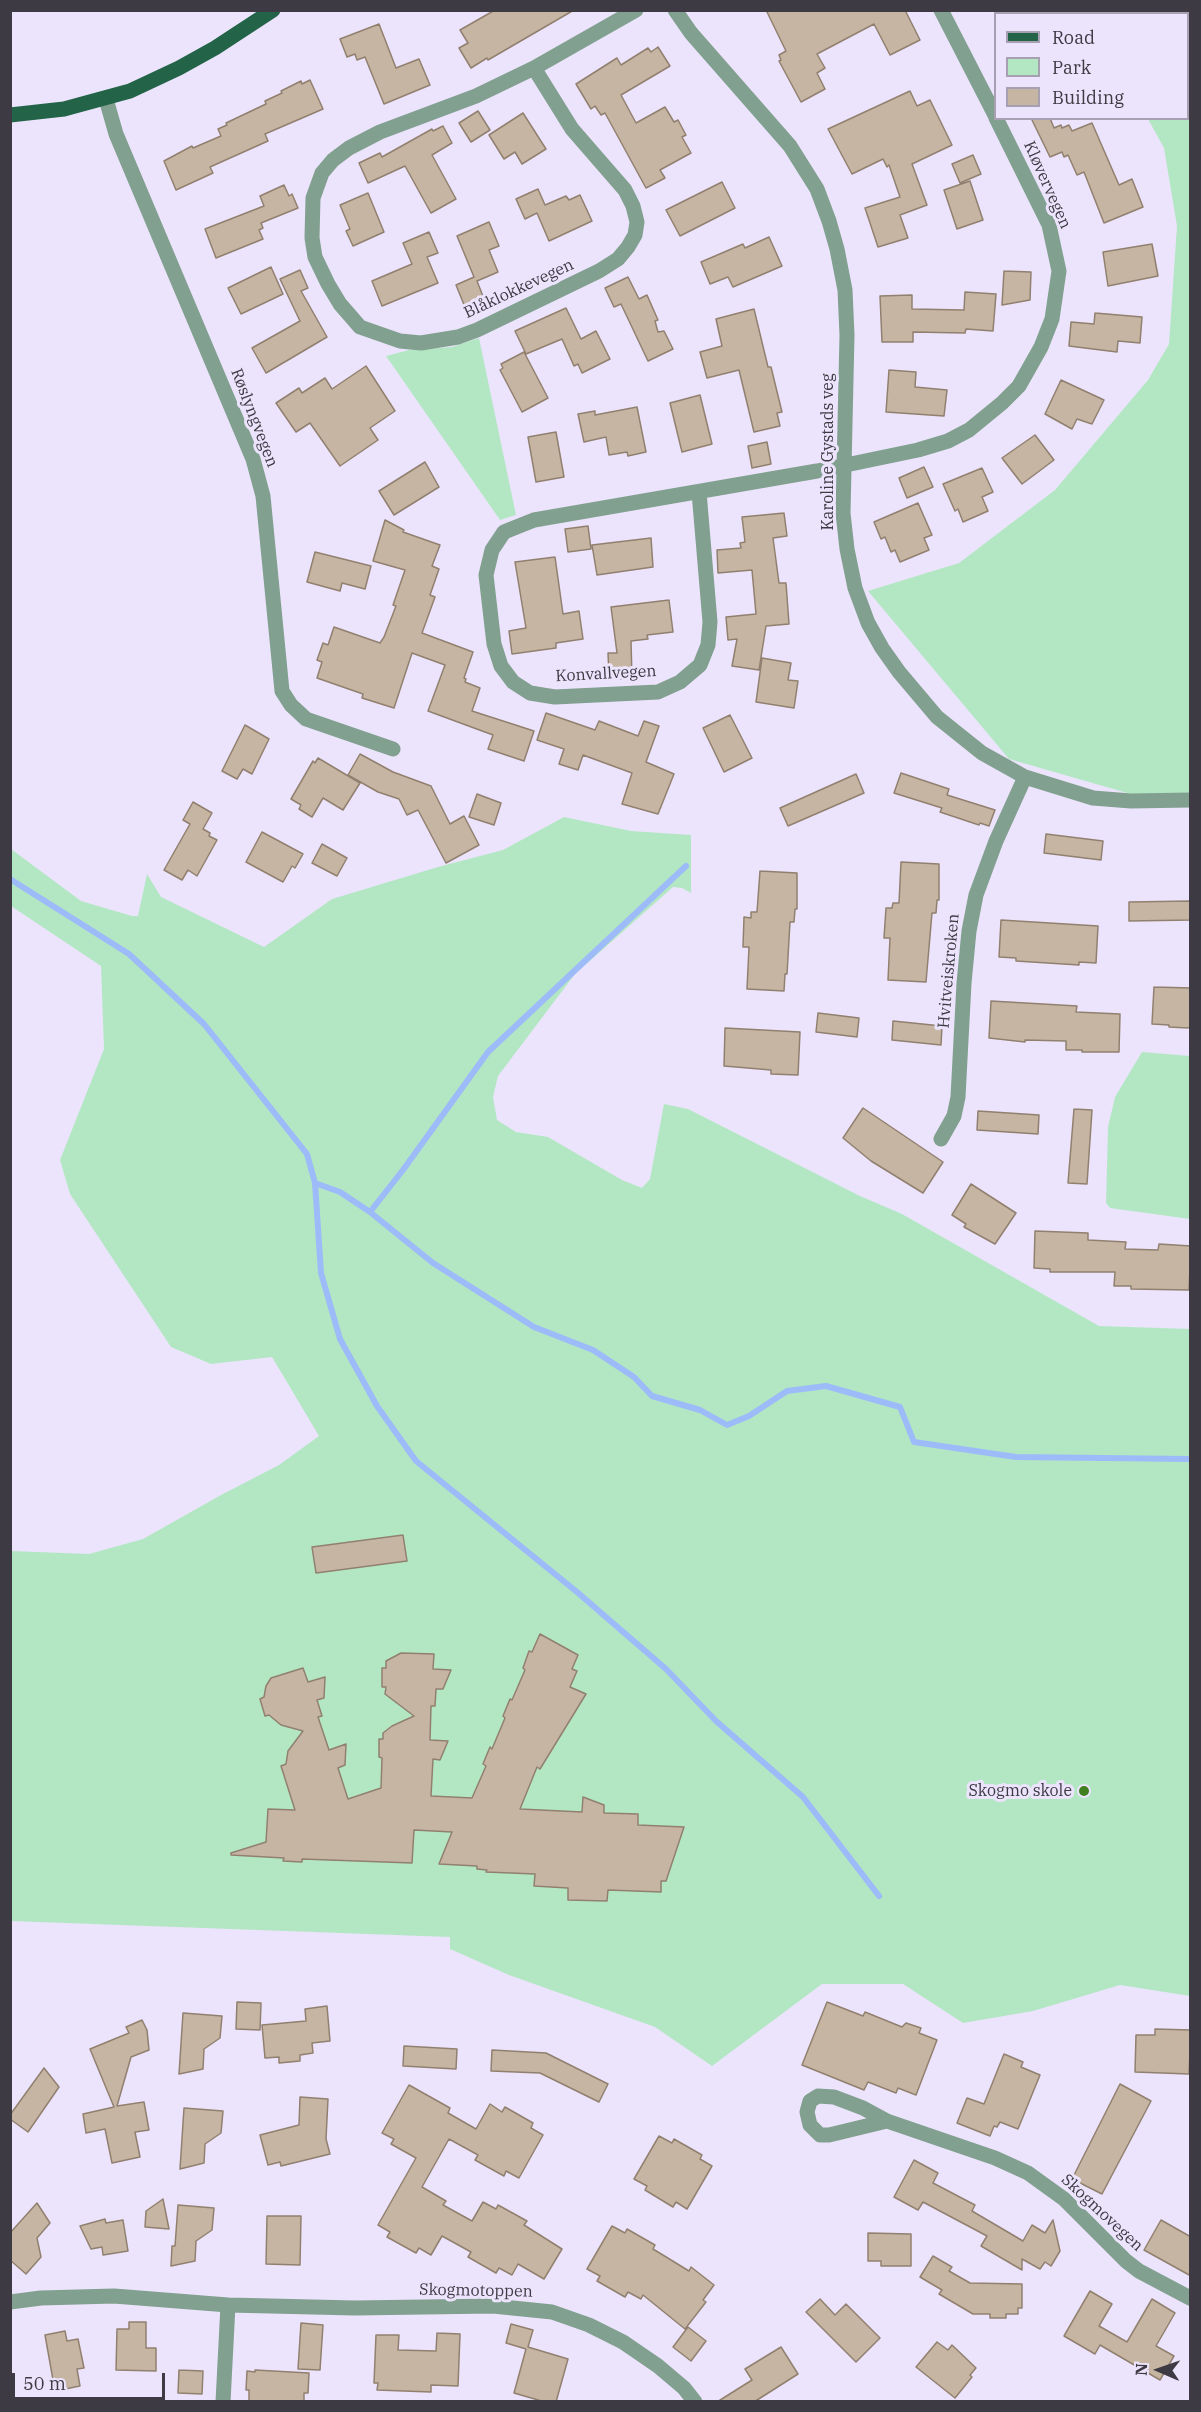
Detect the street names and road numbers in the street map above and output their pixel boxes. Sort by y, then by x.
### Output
street label: Kløvervegen [1019,138,1075,232]
street label: Blåklokkevegen [461,255,577,323]
street label: Røslyngvegen [226,366,282,470]
street label: Karoline Gystads veg [818,373,838,531]
street label: Konvallvegen [555,662,657,686]
street label: Hvitveiskroken [934,913,964,1029]
street label: Skogmovegen [1057,2170,1147,2256]
street label: Skogmotoppen [419,2280,533,2302]

